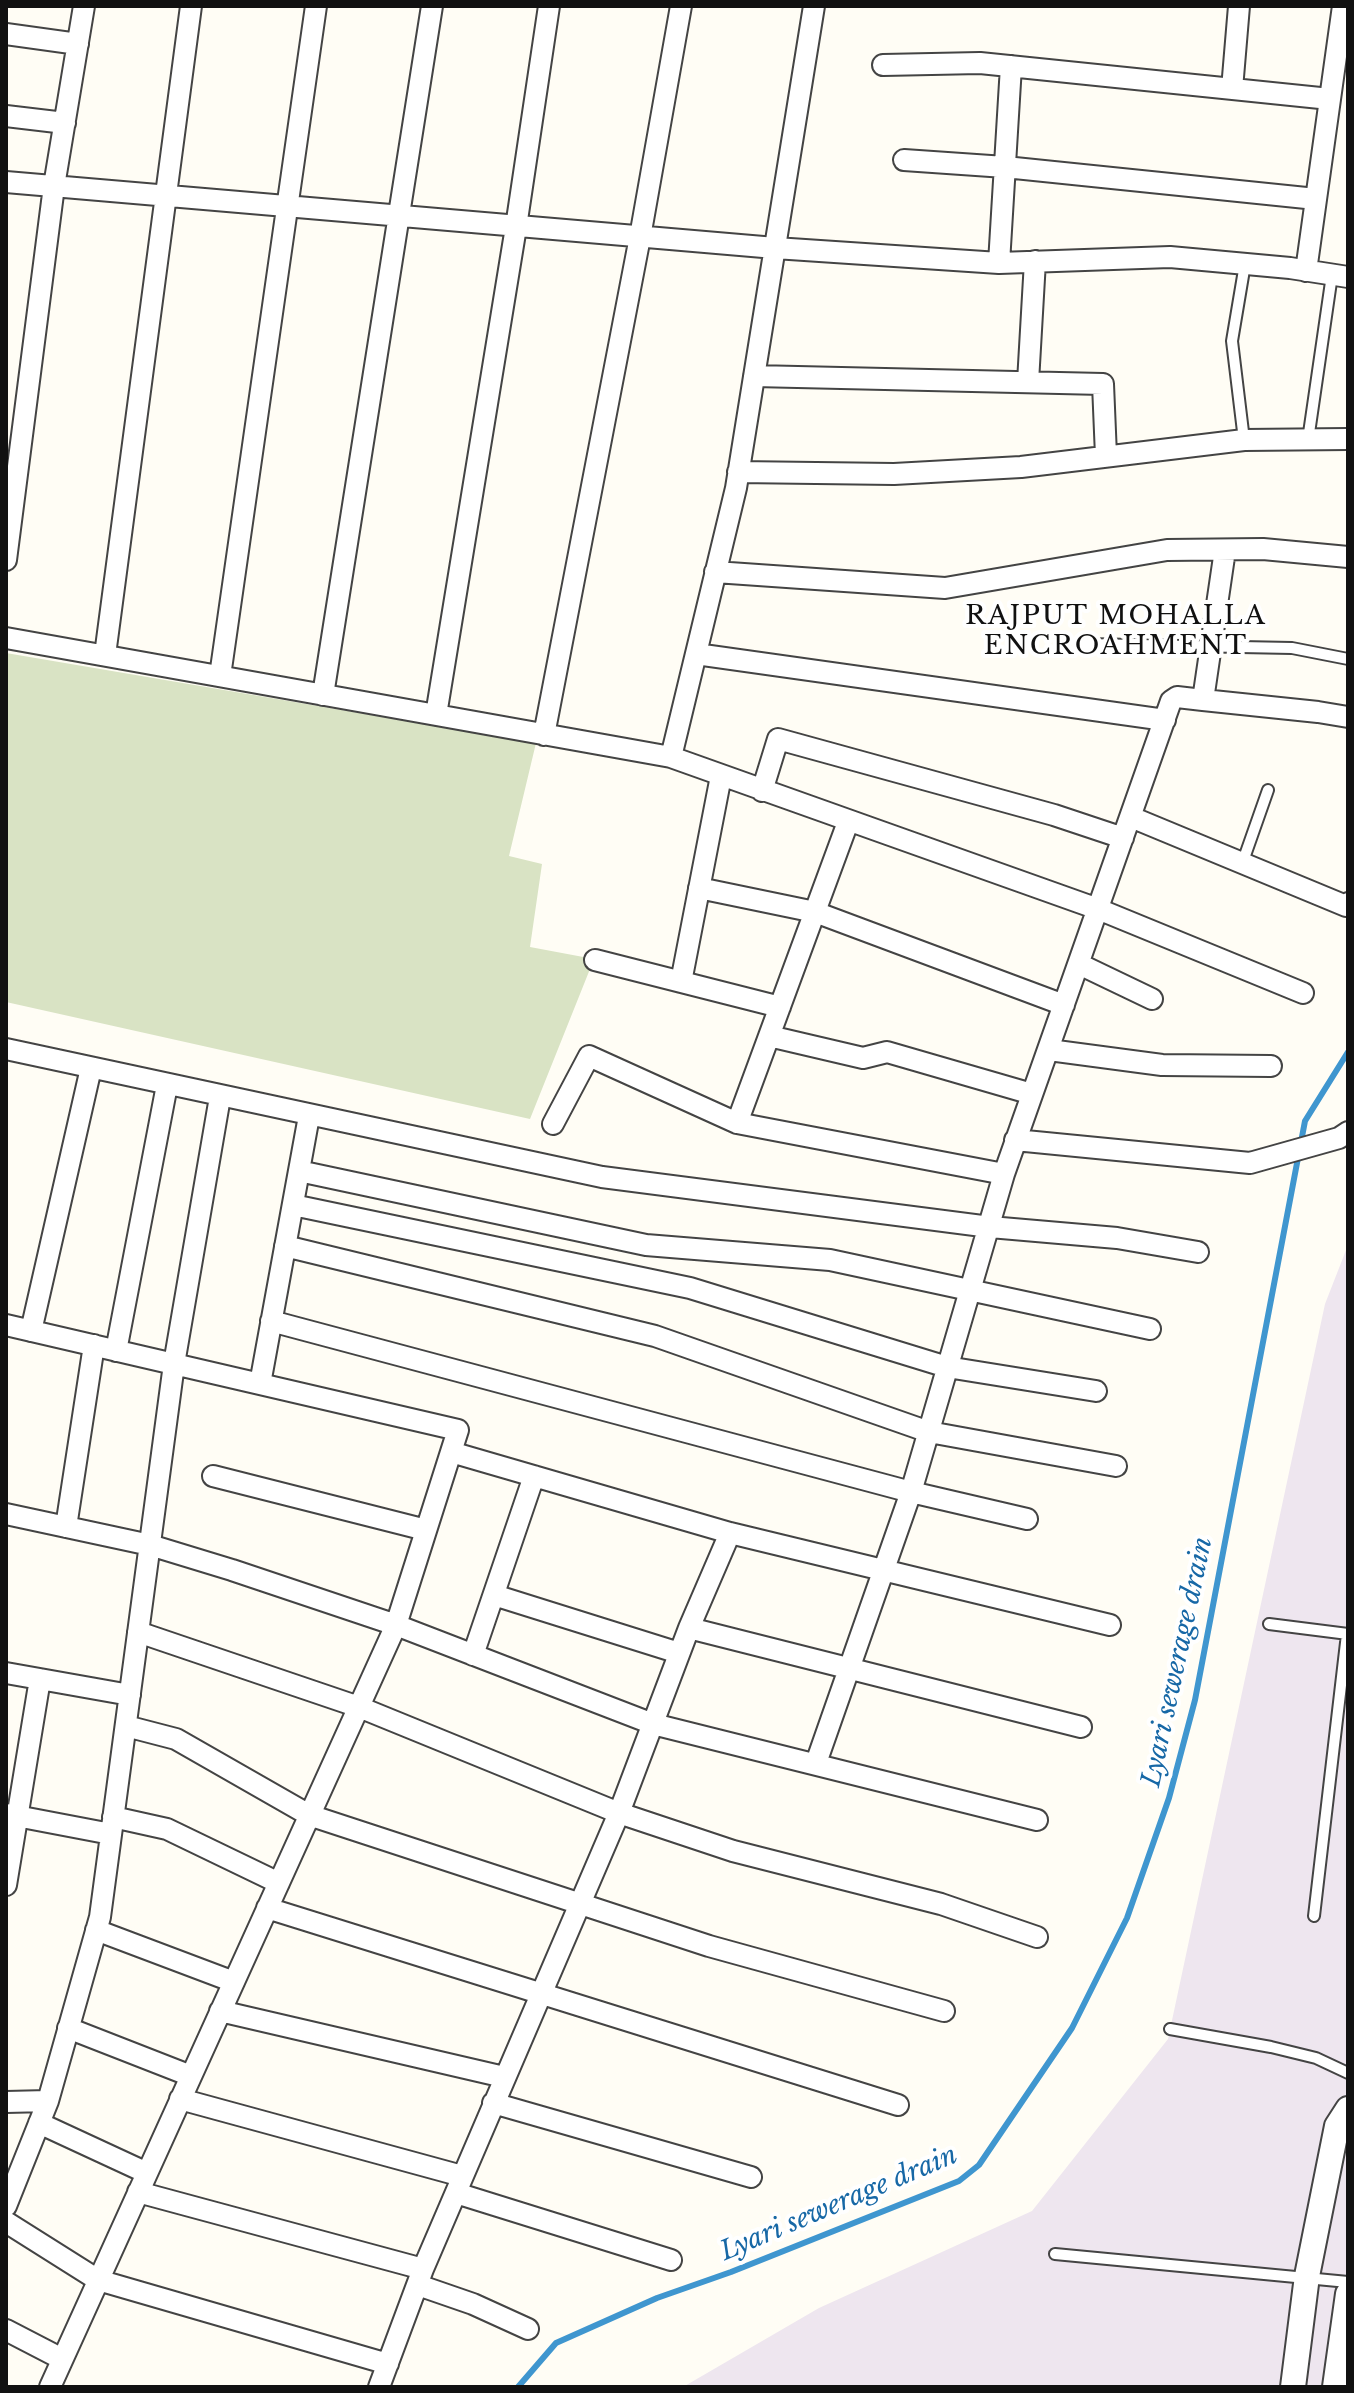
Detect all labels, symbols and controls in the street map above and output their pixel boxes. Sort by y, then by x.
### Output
district label: RAJPUT MOHALLA ENCROAHMENT [965,601,1267,662]
water label: Lyari sewerage drain [1136,1534,1220,1790]
water label: Lyari sewerage drain [716,2140,962,2268]

